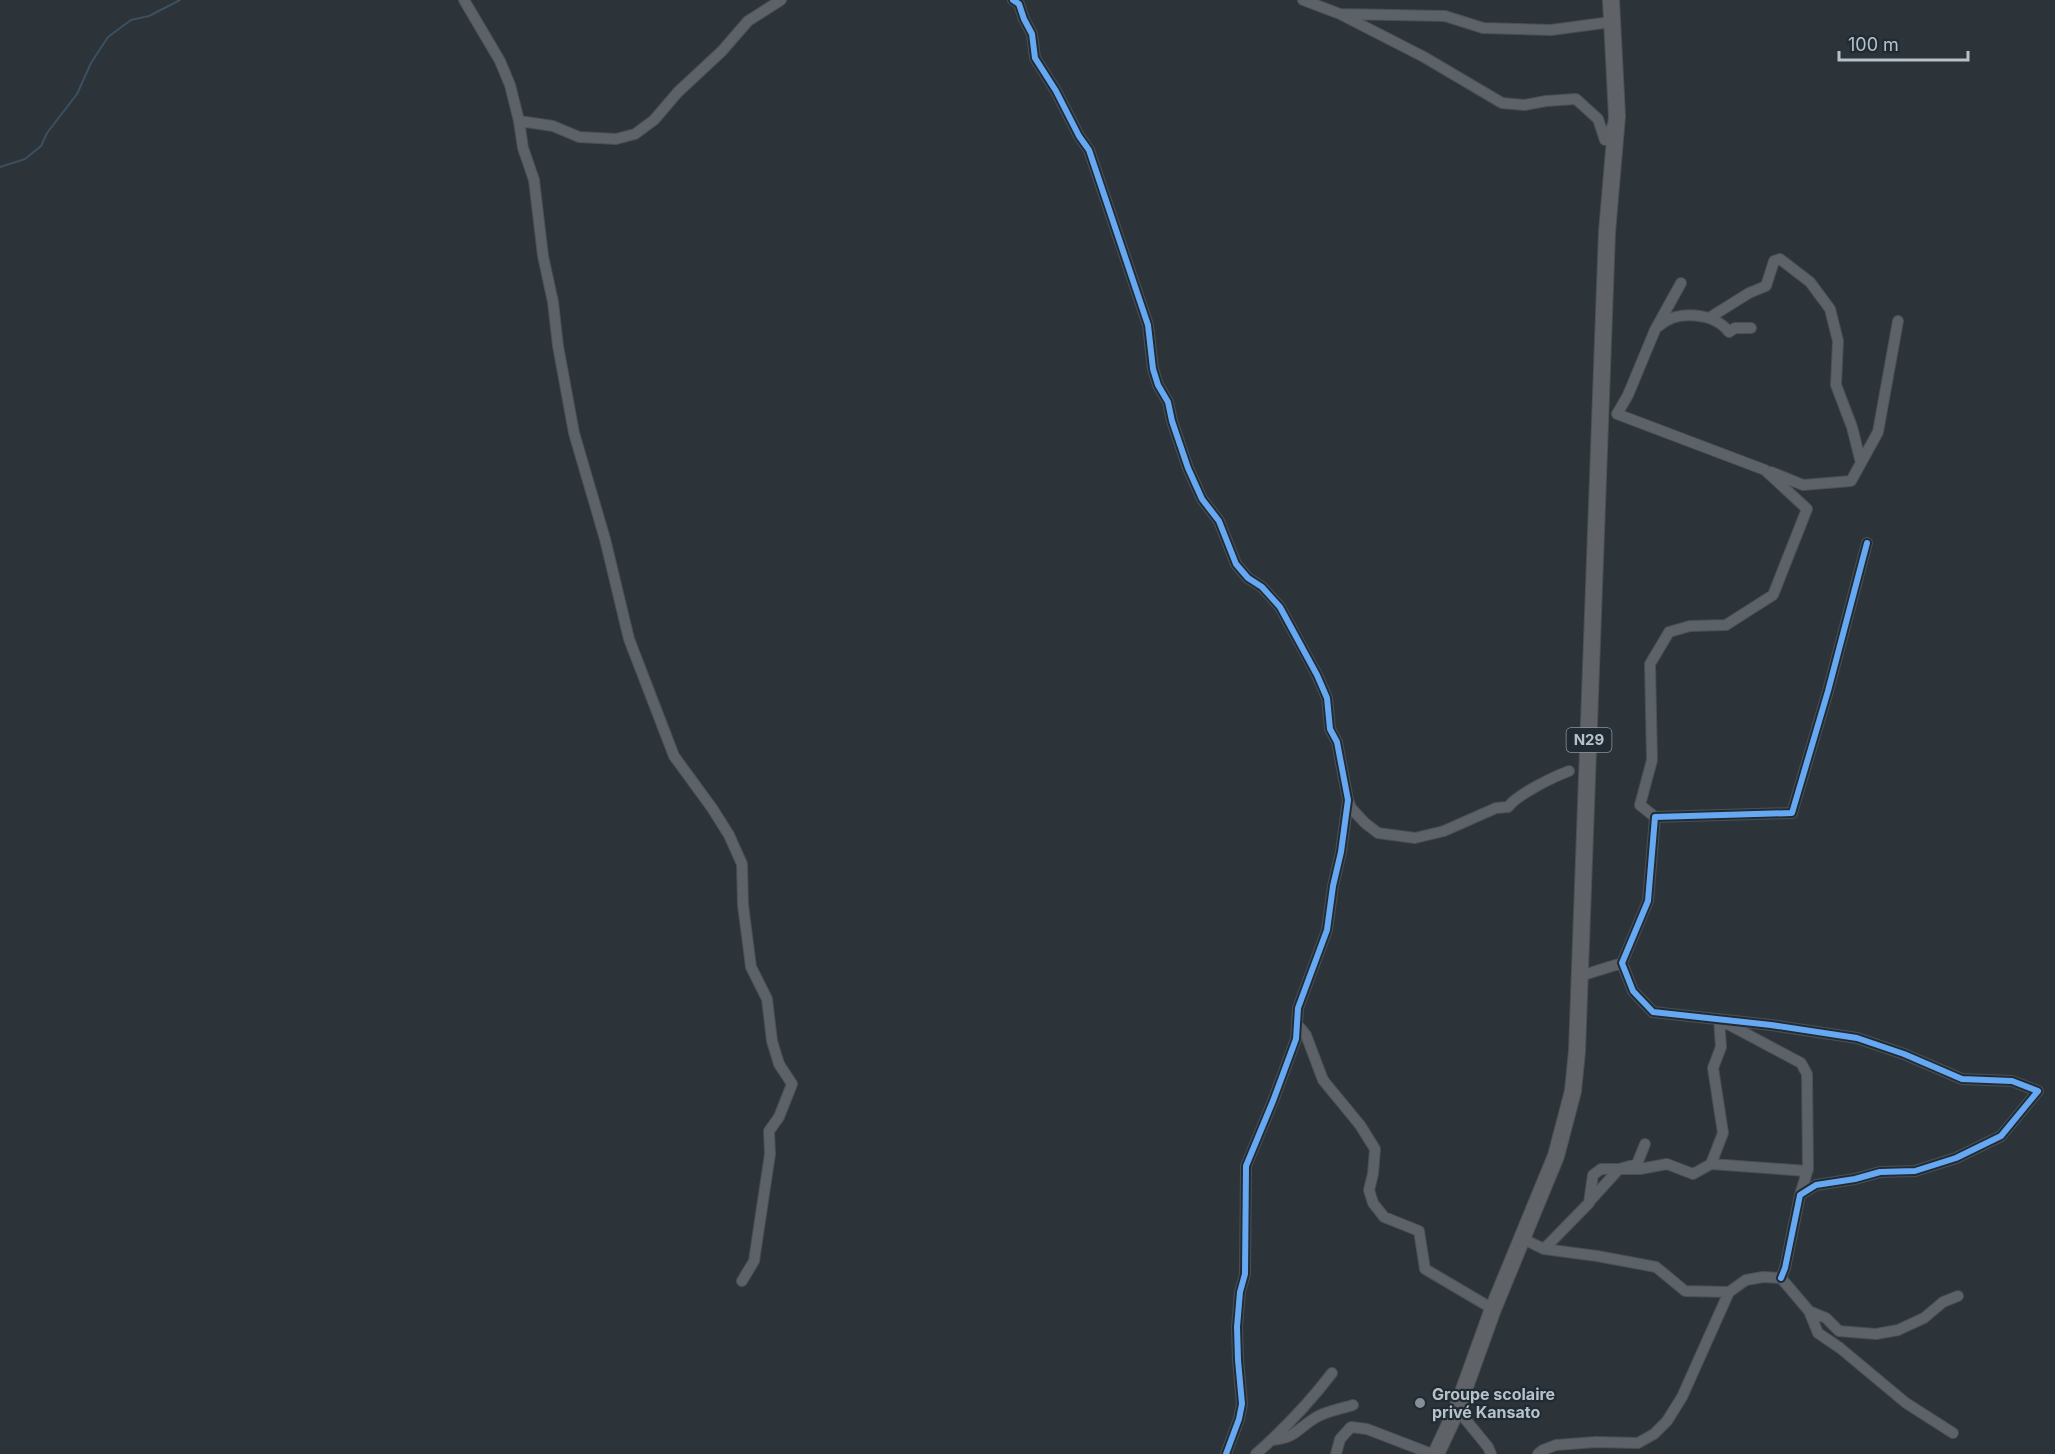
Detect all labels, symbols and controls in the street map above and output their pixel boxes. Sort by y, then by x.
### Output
scale bar [1839,24,1968,62]
text: 100 m [1848,34,1899,55]
road number: N29 [1566,728,1612,752]
place label: Groupe scolaire privé Kansato [1432,1384,1555,1422]
marker: Groupe scolaire privé Kansato [1413,1396,1427,1410]

